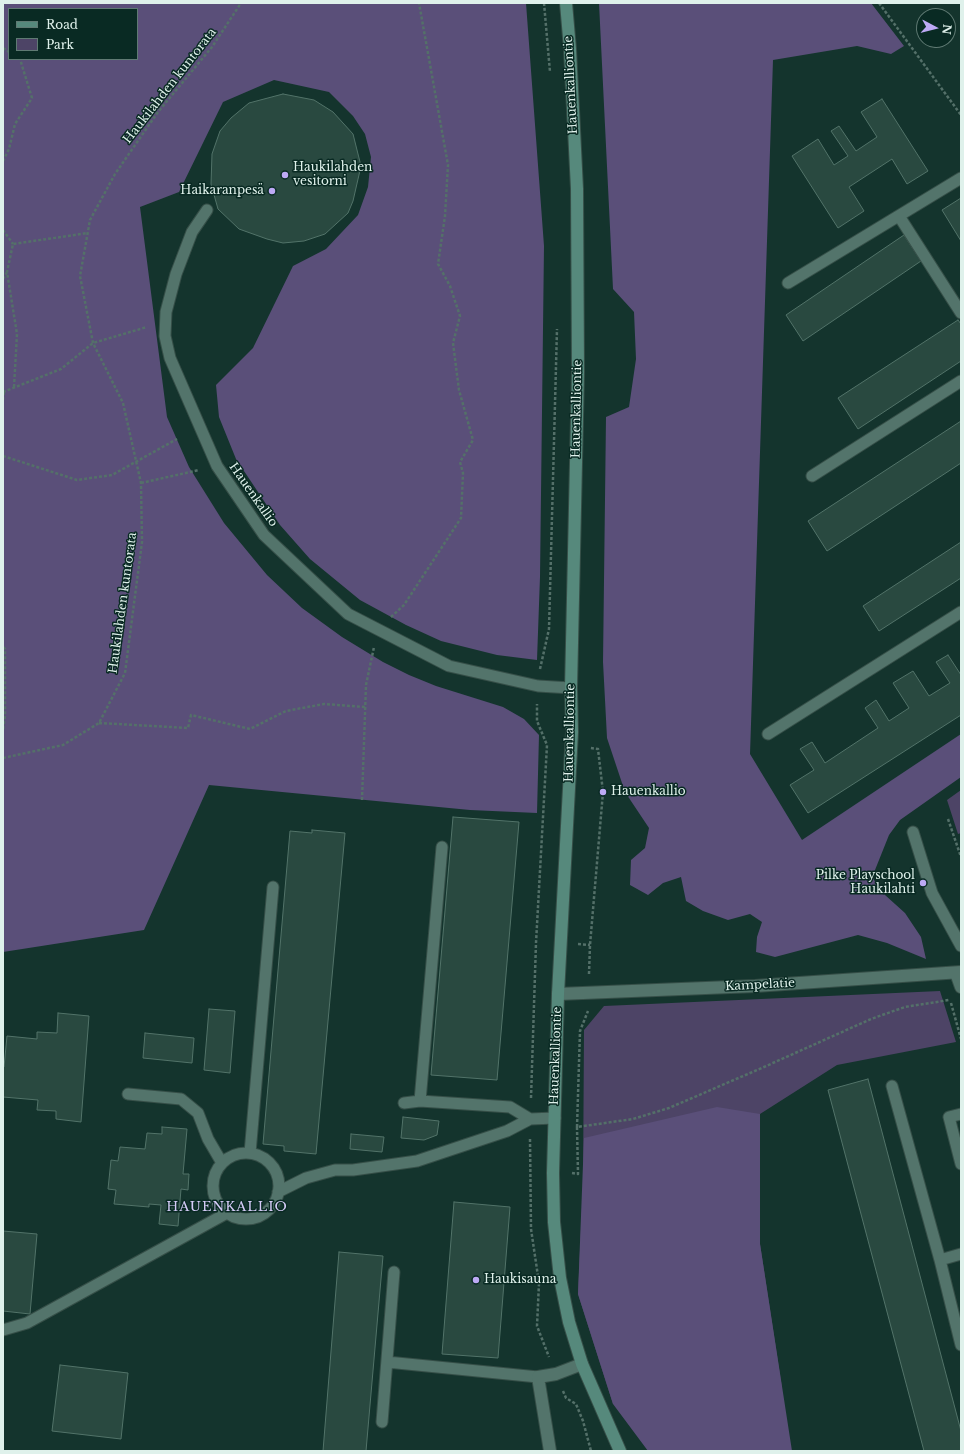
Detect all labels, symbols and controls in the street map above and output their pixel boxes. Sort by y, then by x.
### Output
legend [8,8,138,60]
north arrow [916,8,956,48]
text: Road [46,17,78,32]
text: N [939,23,954,35]
street label: Haukilahden kuntorata [120,25,220,147]
street label: Hauenkalliontie [561,35,581,135]
text: Park [46,37,74,52]
place label: Haukilahden vesitorni [293,161,372,189]
marker: Haukilahden vesitorni [280,170,290,180]
place label: Haikaranpesä [180,184,264,198]
marker: Haikaranpesä [267,186,277,196]
street label: Hauenkalliontie [569,360,585,458]
street label: Hauenkallio [226,460,280,530]
street label: Haukilahden kuntorata [106,531,140,675]
street label: Hauenkalliontie [562,684,578,782]
place label: Hauenkallio [611,785,686,799]
marker: Hauenkallio [598,787,608,797]
place label: Pilke Playschool Haukilahti [816,869,915,897]
marker: Pilke Playschool Haukilahti [918,878,928,888]
street label: Kampelatie [725,976,795,994]
street label: Hauenkalliontie [547,1007,565,1105]
district label: HAUENKALLIO [166,1199,288,1215]
place label: Haukisauna [484,1273,556,1287]
marker: Haukisauna [471,1275,481,1285]

